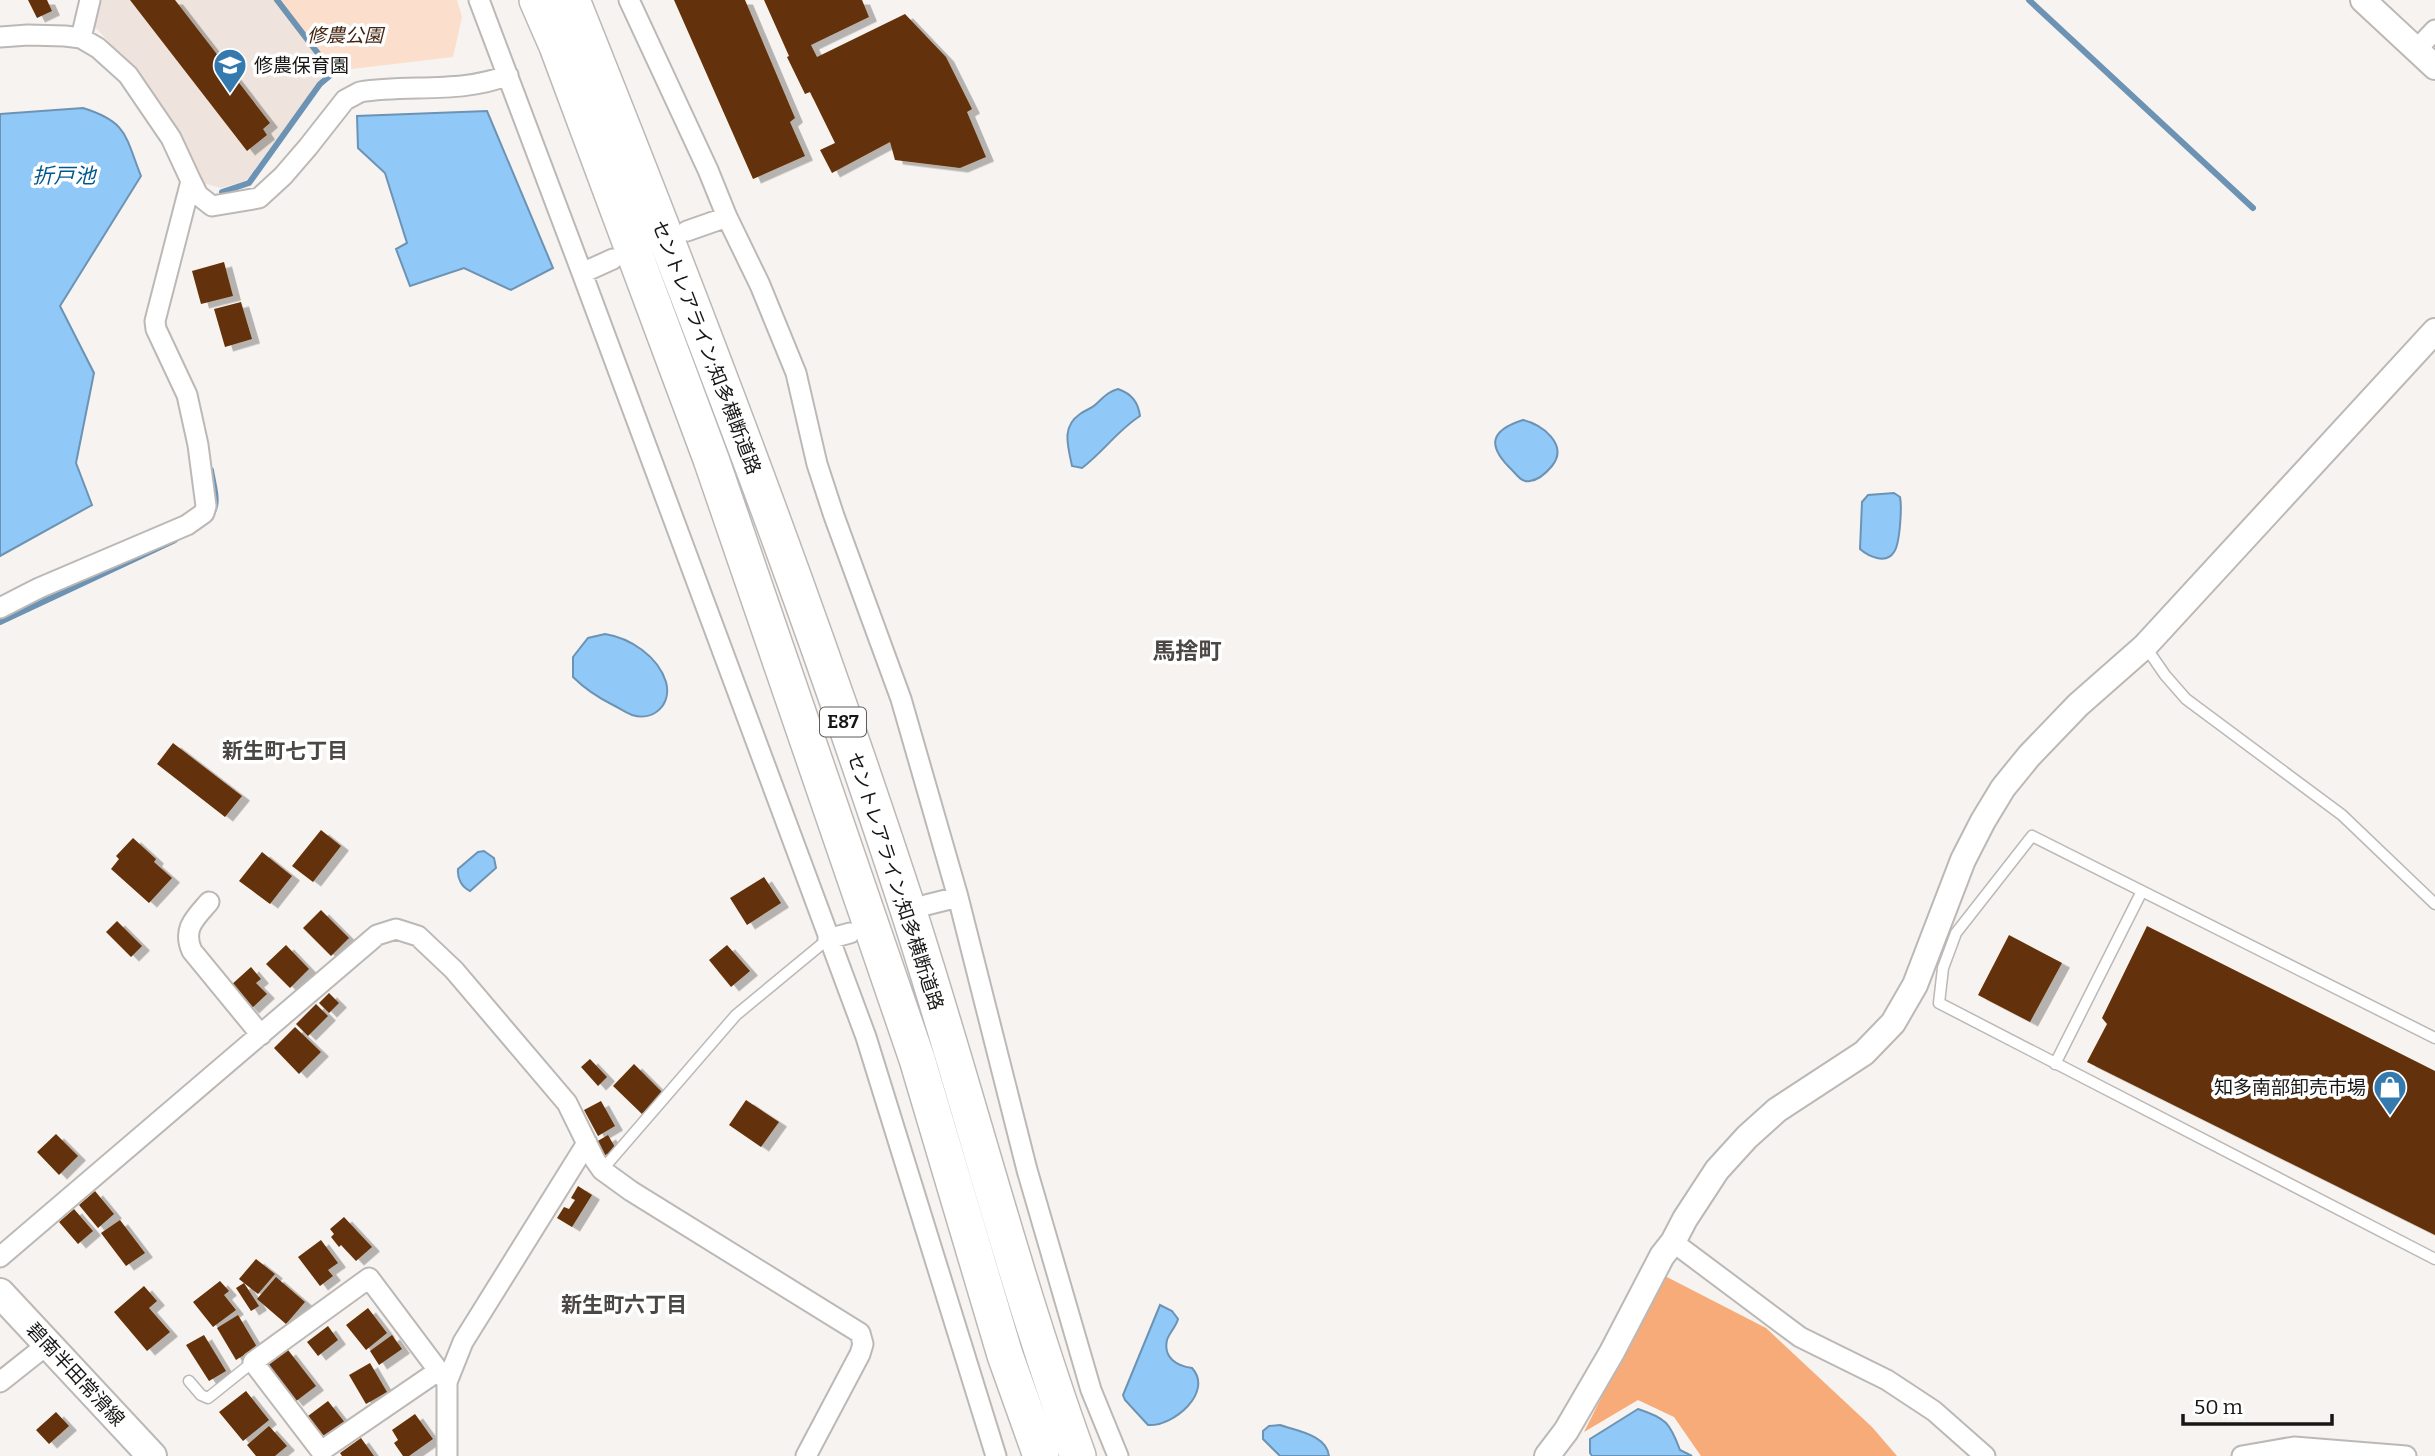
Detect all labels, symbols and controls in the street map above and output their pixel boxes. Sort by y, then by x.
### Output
park label: 修農公園 [307,24,386,47]
school or university icon: 修農保育園 [211,46,249,95]
place label: 修農保育園 [254,54,349,77]
water label: 折戸池 [33,163,97,189]
street label: セントレアライン;知多横断道路 [647,217,766,477]
district label: 馬捨町 [1153,637,1222,665]
road number: E87 [820,708,866,736]
district label: 新生町七丁目 [222,738,348,764]
street label: セントレアライン;知多横断道路 [843,749,948,1013]
shop icon: 知多南部卸売市場 [2371,1068,2409,1117]
place label: 知多南部卸売市場 [2214,1076,2366,1099]
district label: 新生町六丁目 [561,1292,687,1318]
street label: 碧南半田常滑線 [22,1318,129,1431]
scale bar [2183,1382,2332,1426]
text: 50 m [2194,1394,2243,1420]

